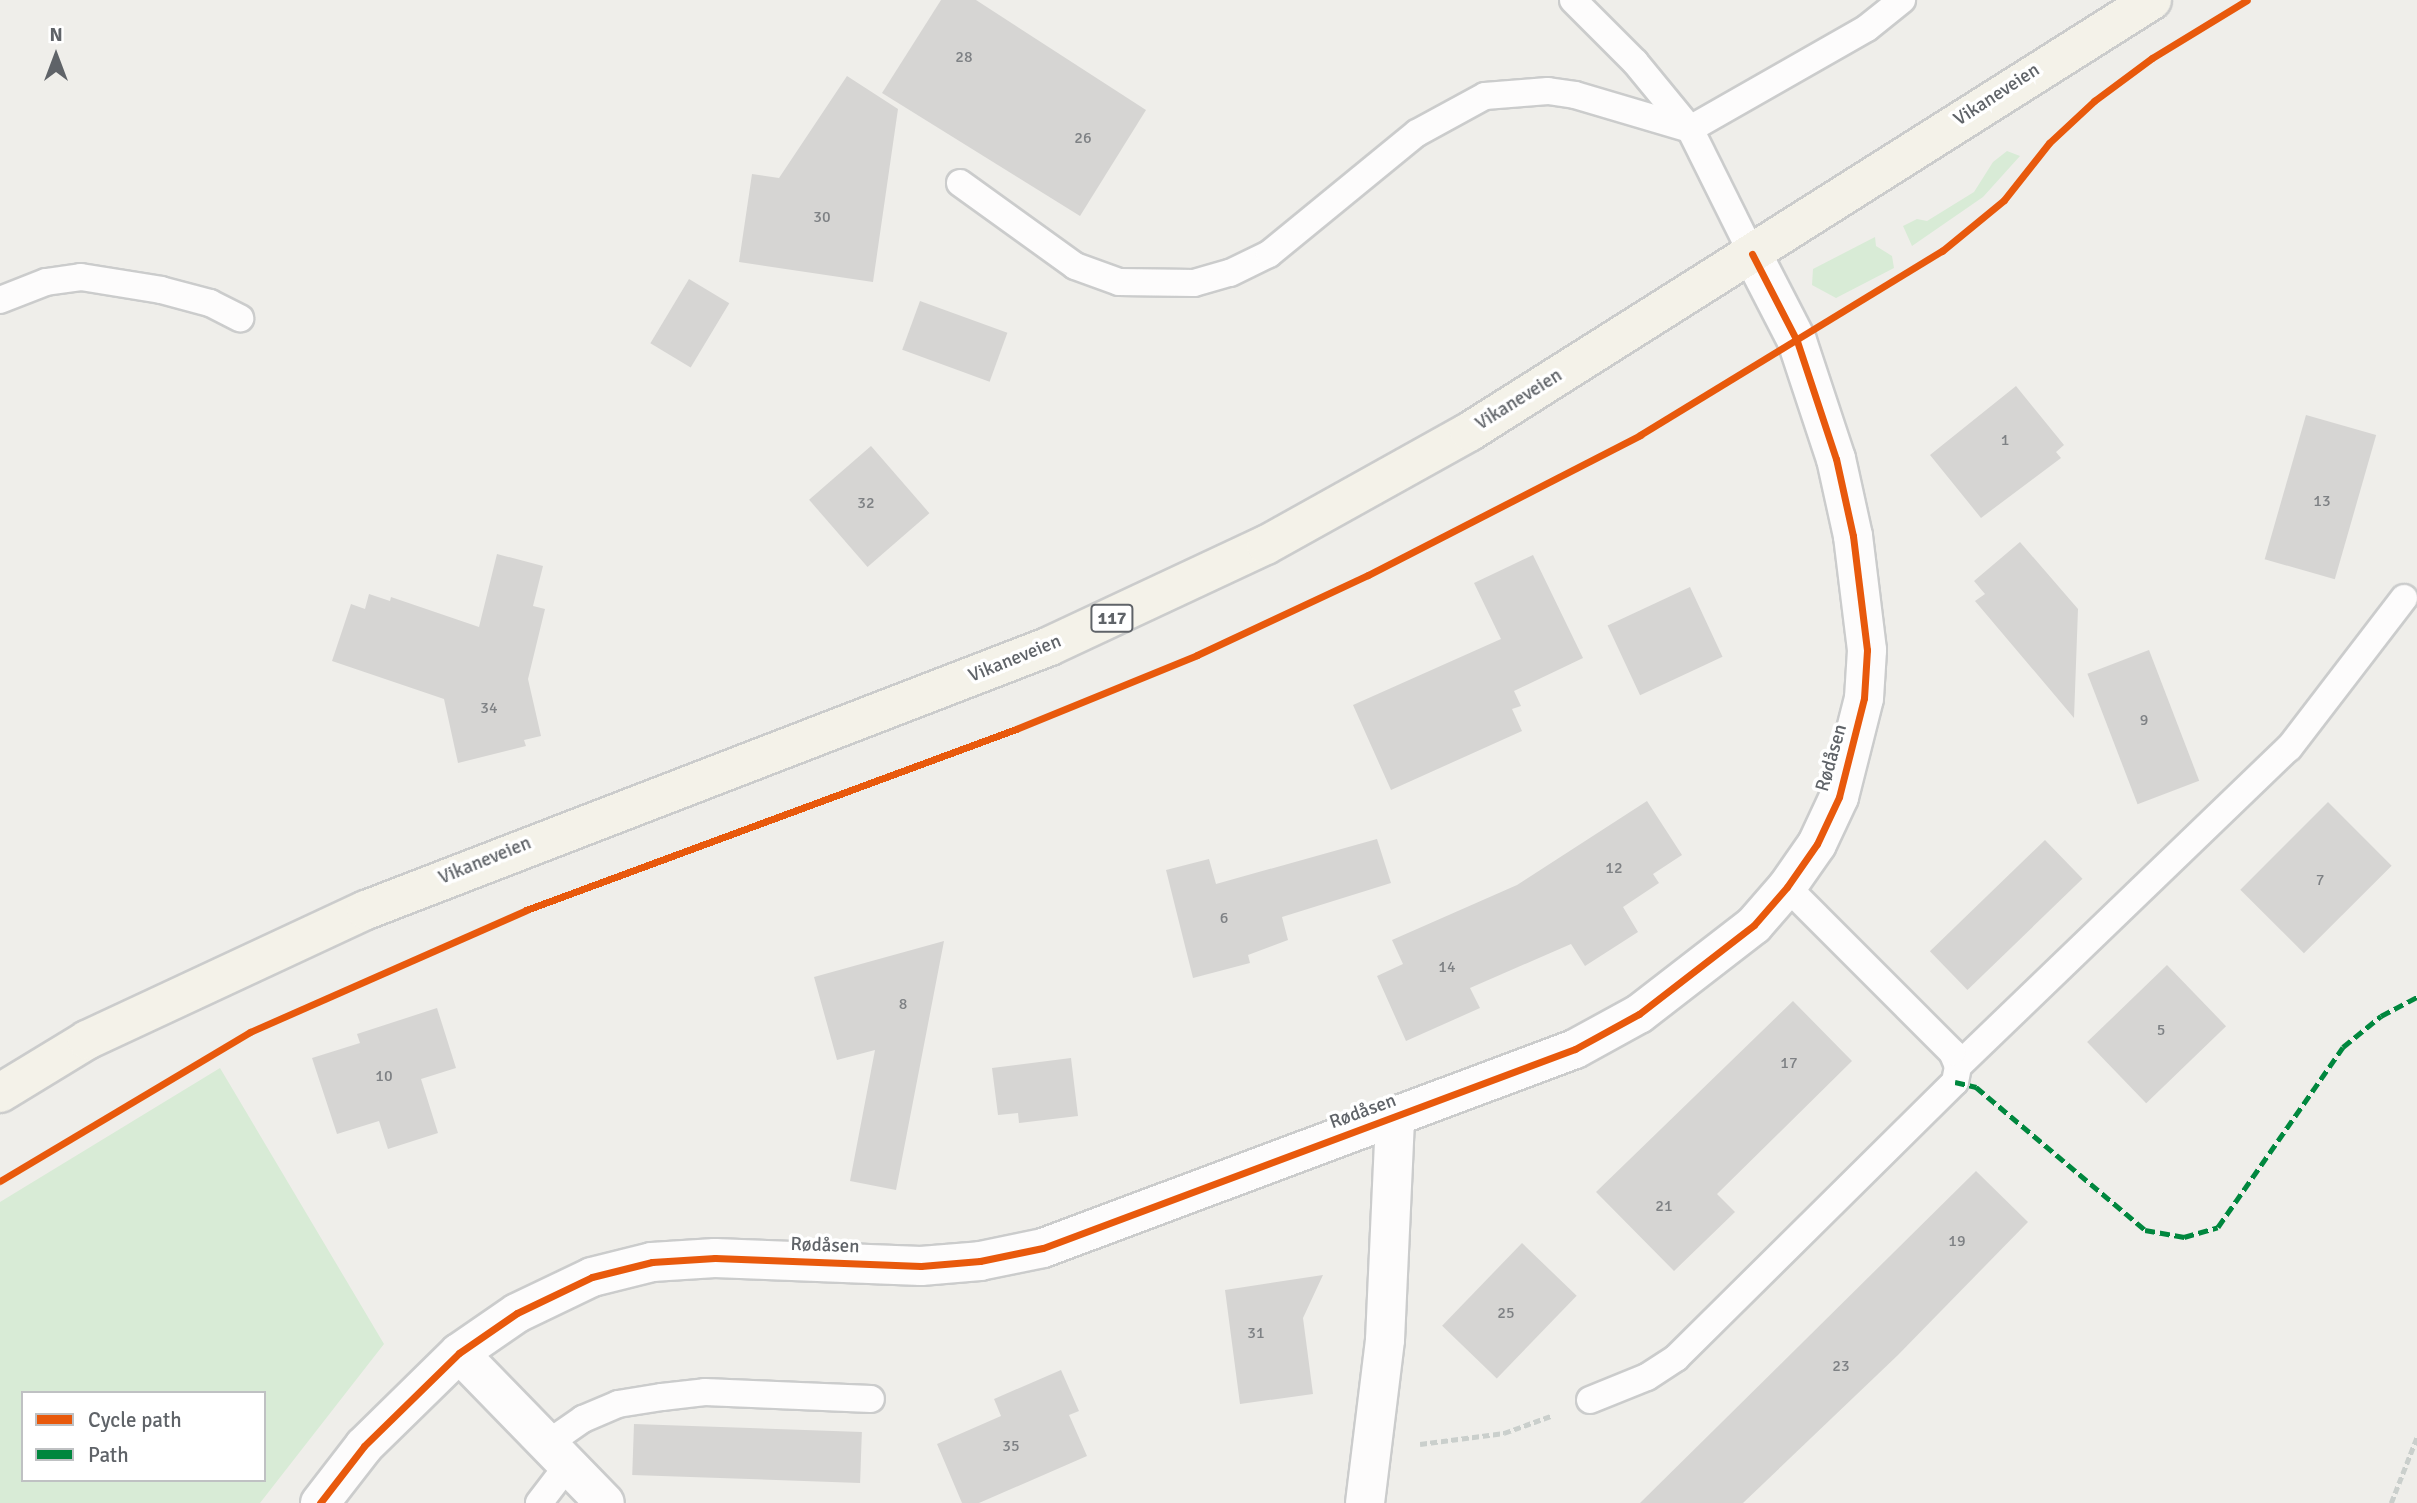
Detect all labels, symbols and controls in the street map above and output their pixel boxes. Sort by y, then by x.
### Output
north arrow [21,21,91,91]
text: N [49,23,63,47]
house number: 28 [955,47,973,67]
street label: Vikaneveien [1950,59,2044,131]
house number: 26 [1074,128,1092,148]
house number: 30 [813,207,831,227]
street label: Vikaneveien [1471,364,1567,436]
house number: 1 [2001,430,2009,450]
house number: 13 [2313,491,2331,511]
house number: 32 [857,493,875,513]
road number: 117 [1089,604,1135,632]
street label: Vikaneveien [965,630,1065,688]
house number: 34 [480,698,498,718]
house number: 9 [2140,710,2148,730]
street label: Rødåsen [1812,722,1852,794]
street label: Vikaneveien [435,832,535,890]
house number: 12 [1605,858,1623,878]
house number: 7 [2316,870,2324,890]
house number: 6 [1220,908,1228,928]
house number: 14 [1438,957,1456,977]
house number: 8 [899,994,907,1014]
house number: 5 [2157,1020,2165,1040]
house number: 17 [1780,1053,1798,1073]
house number: 10 [375,1066,393,1086]
street label: Rødåsen [1327,1089,1399,1135]
house number: 21 [1655,1196,1673,1216]
house number: 19 [1948,1231,1966,1251]
street label: Rødåsen [790,1233,860,1259]
house number: 25 [1497,1303,1515,1323]
house number: 31 [1247,1323,1265,1343]
house number: 23 [1832,1356,1850,1376]
legend [21,1391,266,1482]
text: Cycle path [88,1407,182,1433]
house number: 35 [1002,1436,1020,1456]
text: Path [88,1442,129,1468]

